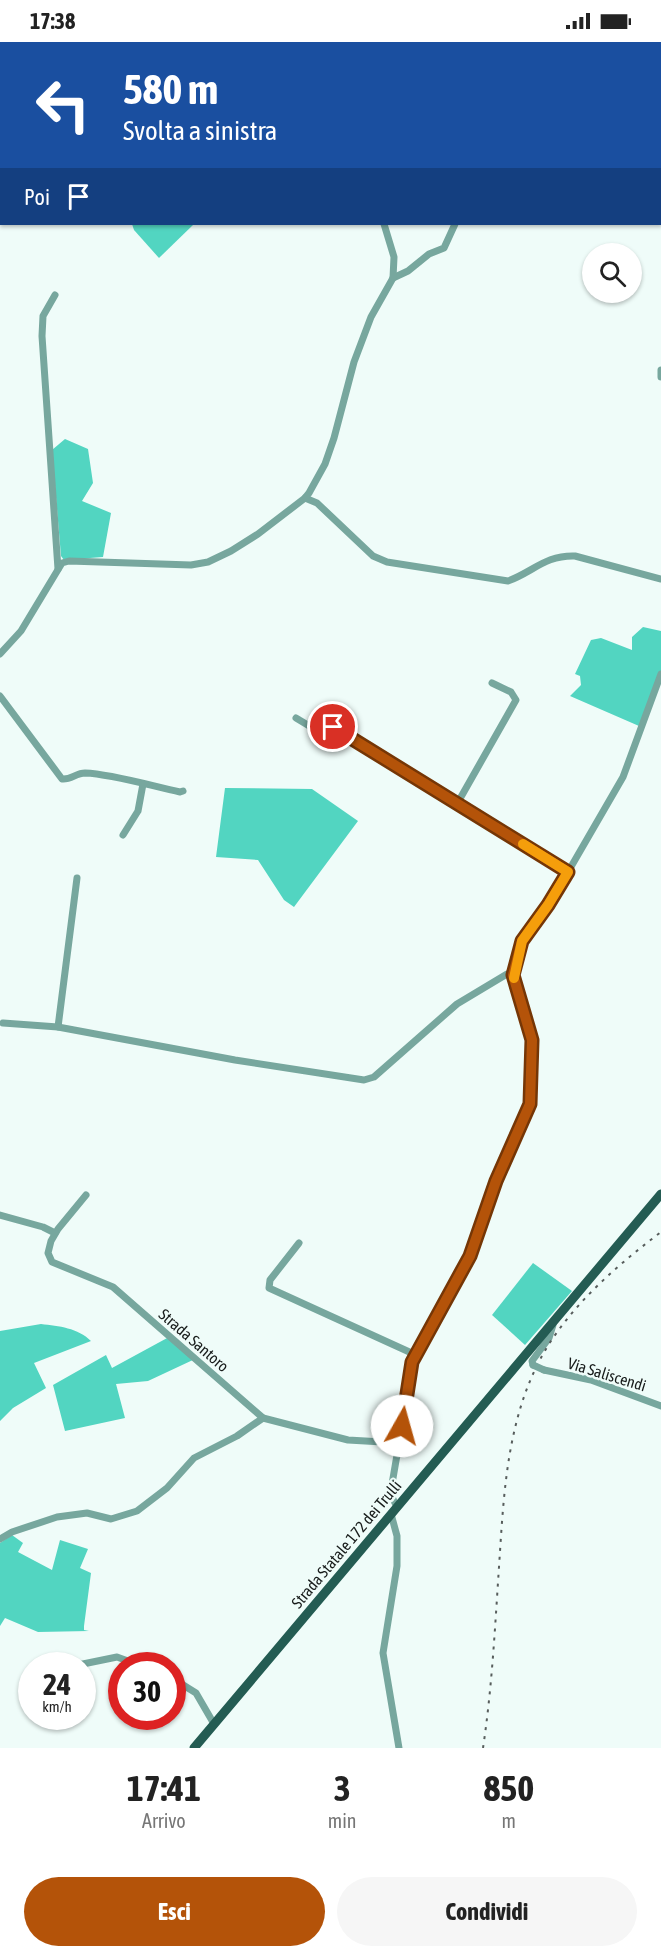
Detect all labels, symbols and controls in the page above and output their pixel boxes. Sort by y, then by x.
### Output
text: 17:38 [30,8,75,34]
text: 580 m [123,65,218,113]
icon: left [24,66,102,144]
text: Svolta a sinistra [123,115,277,146]
icon: arrive [62,180,95,213]
text: Poi [24,184,50,210]
map controls [582,243,642,303]
button: search [582,243,642,303]
pin [307,701,358,752]
icon: arrive [316,710,349,743]
street label: Strada Santoro [155,1305,233,1375]
street label: Via Saliscendi [566,1354,648,1394]
position arrow [370,1394,434,1458]
street label: Strada Statale 172 dei Trulli [287,1477,405,1611]
speed limit sign: 30 [108,1652,186,1730]
text: 24 [43,1667,71,1701]
text: km/h [42,1698,72,1715]
text: 17:41 [127,1767,201,1809]
text: 3 [334,1767,351,1809]
text: 850 [483,1767,534,1809]
text: Arrivo [142,1809,186,1832]
text: min [328,1809,357,1832]
text: m [502,1809,516,1832]
button: Esci [24,1877,325,1946]
button: Condividi [337,1877,637,1946]

